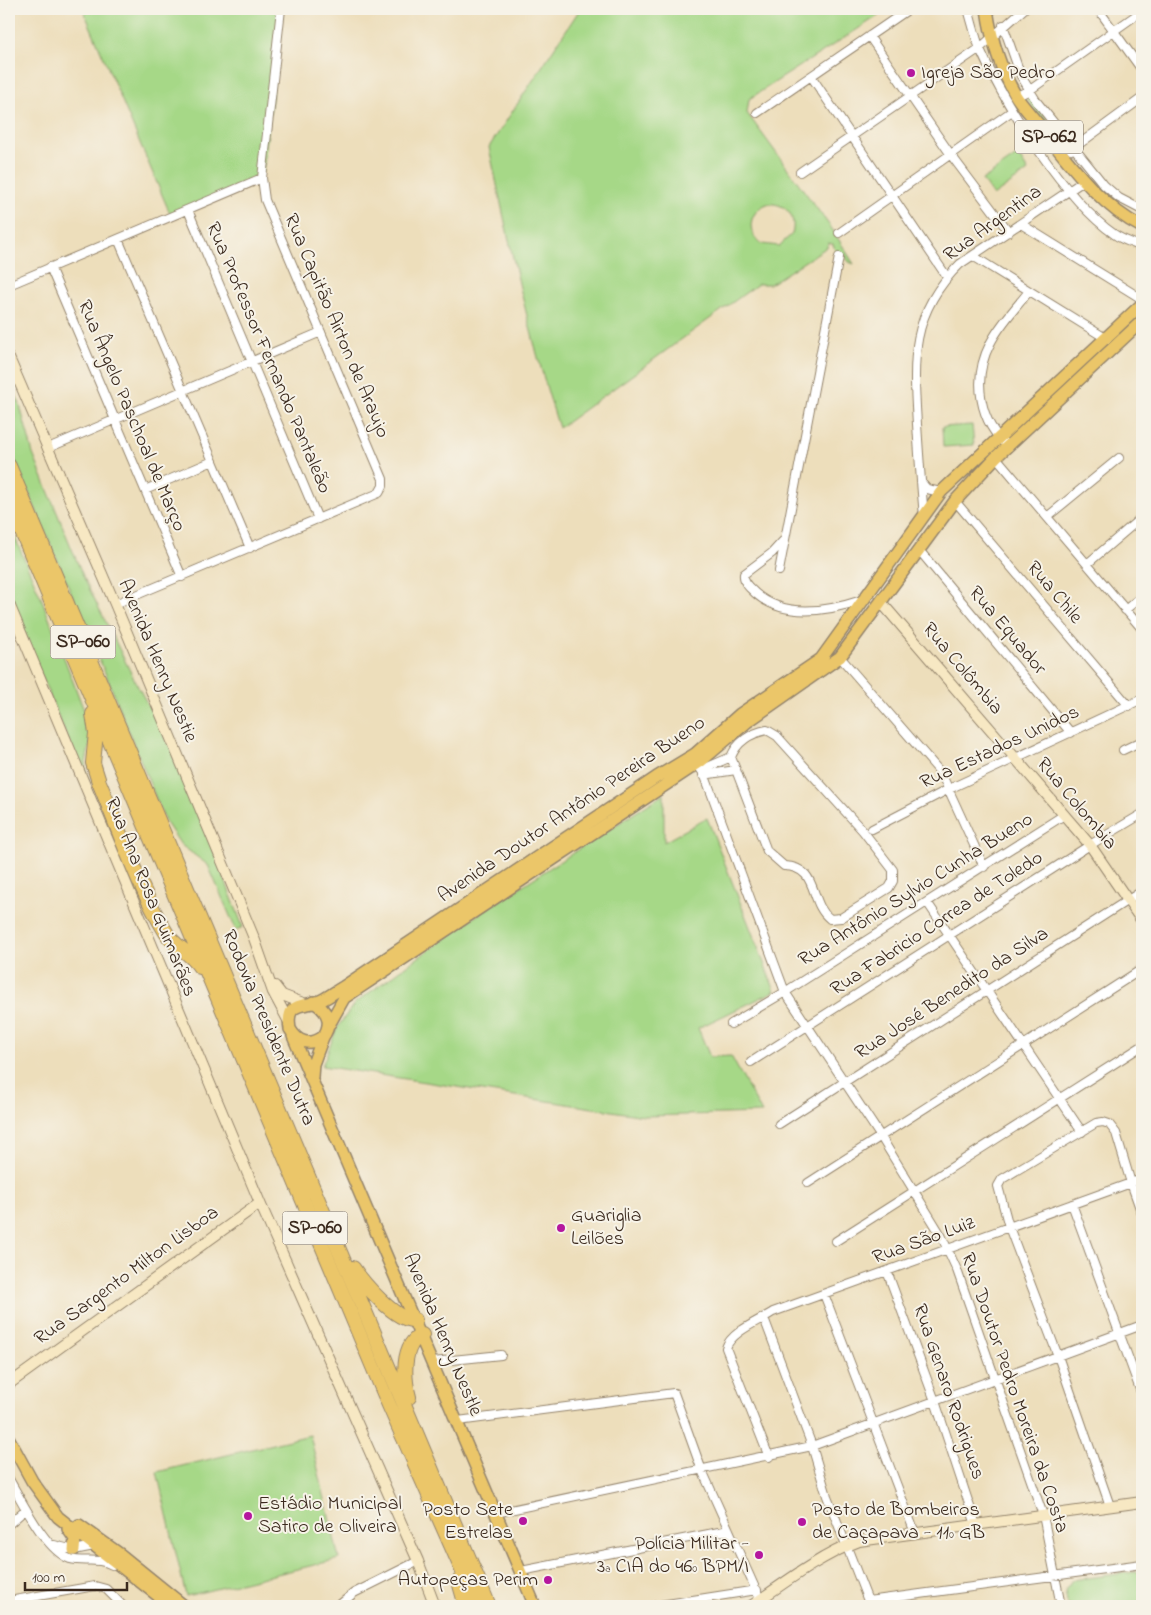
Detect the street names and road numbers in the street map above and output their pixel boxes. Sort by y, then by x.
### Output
road number: SP-062 [1015,120,1083,154]
street label: Rua Argentina [938,178,1049,271]
street label: Rua Capitão Airton de Araujo [276,209,396,443]
street label: Rua Professor Fernando Pantaleão [198,218,338,498]
street label: Rua Ângelo Paschoal de Março [68,296,193,537]
street label: Rua Chile [1019,555,1089,631]
street label: Avenida Henry Nestie [110,575,205,747]
street label: Rua Equador [961,580,1054,683]
street label: Rua Colômbia [914,616,1010,722]
road number: SP-060 [51,626,116,659]
street label: Rua Estados Unidos [916,698,1084,798]
street label: Avenida Doutor Antônio Pereira Bueno [432,709,712,911]
street label: Rua Colombia [1028,751,1124,857]
street label: Rua Ana Rosa Guimarães [97,793,203,1001]
street label: Rua Antônio Sylvio Cunha Bueno [793,806,1039,974]
street label: Rua Fabricio Correa de Toledo [825,844,1049,1004]
street label: Rua José Benedito da Silva [849,920,1055,1068]
street label: Rodovia Presidente Dutra [214,926,322,1130]
street label: Rua Sargento Milton Lisboa [29,1199,226,1354]
street label: Rua São Luiz [869,1209,980,1273]
road number: SP-060 [282,1212,348,1244]
street label: Avenida Henry Nestle [395,1249,489,1421]
street label: Rua Doutor Pedro Moreira da Costa [952,1249,1076,1537]
street label: Rua Genaro Rodrigues [903,1300,992,1484]

